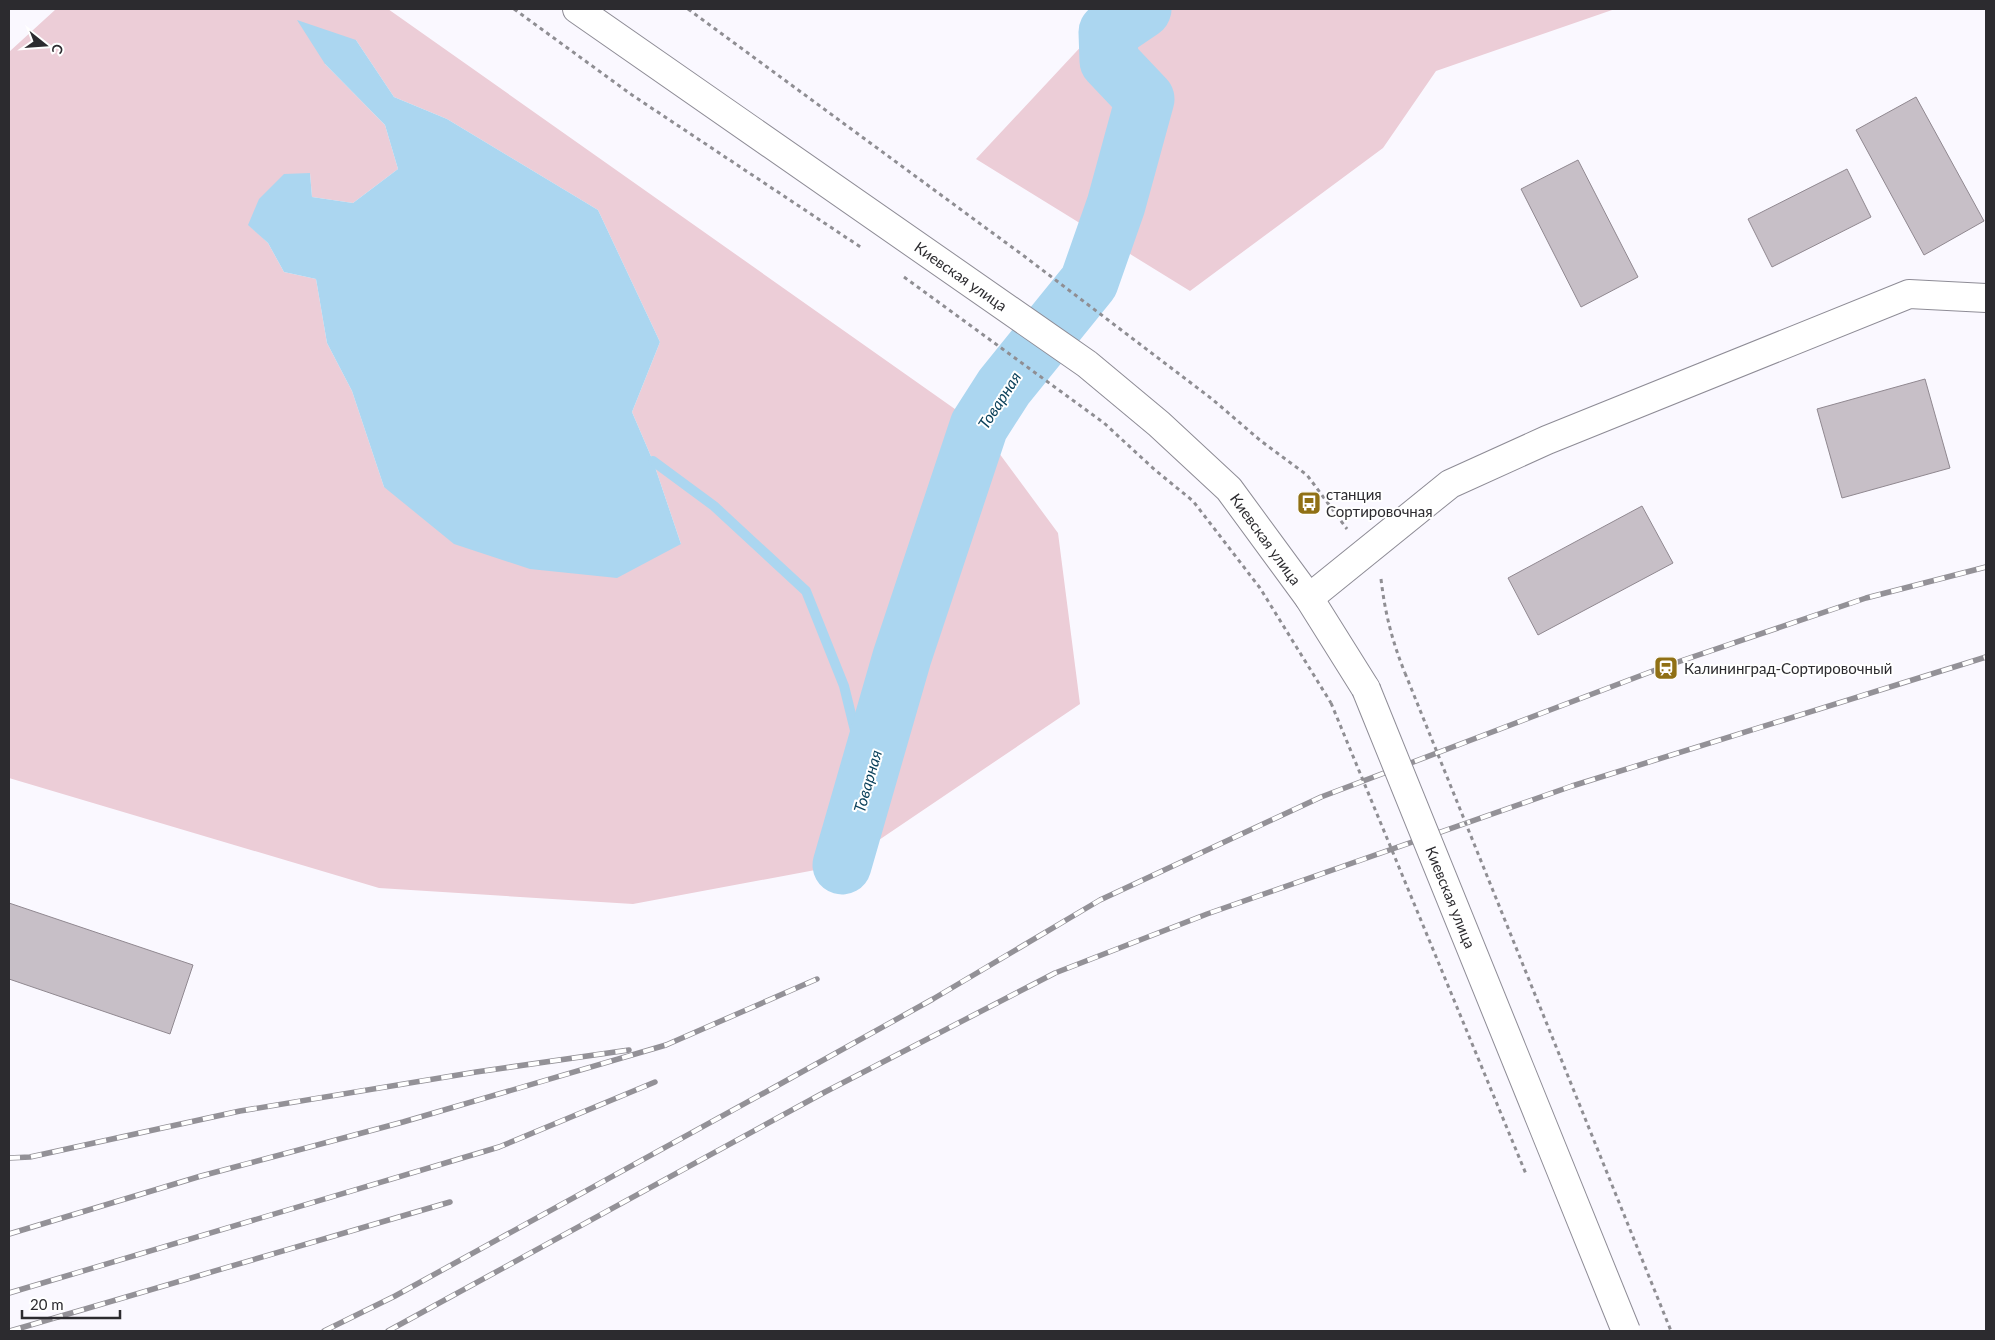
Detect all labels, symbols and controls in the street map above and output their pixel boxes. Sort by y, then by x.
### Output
north arrow [20,20,70,70]
text: С [48,42,67,57]
street label: Киевская улица [911,237,1011,315]
water label: Товарная [974,368,1024,432]
place label: станция Сортировочная [1326,485,1433,520]
street label: Киевская улица [1227,490,1305,588]
bus stop icon: станция Сортировочная [1296,490,1322,516]
station icon: Калининград-Сортировочный [1653,655,1679,681]
place label: Калининград-Сортировочный [1684,659,1892,677]
water label: Товарная [849,748,885,814]
street label: Киевская улица [1422,843,1480,951]
scale bar [22,1288,120,1320]
text: 20 m [30,1295,64,1313]

